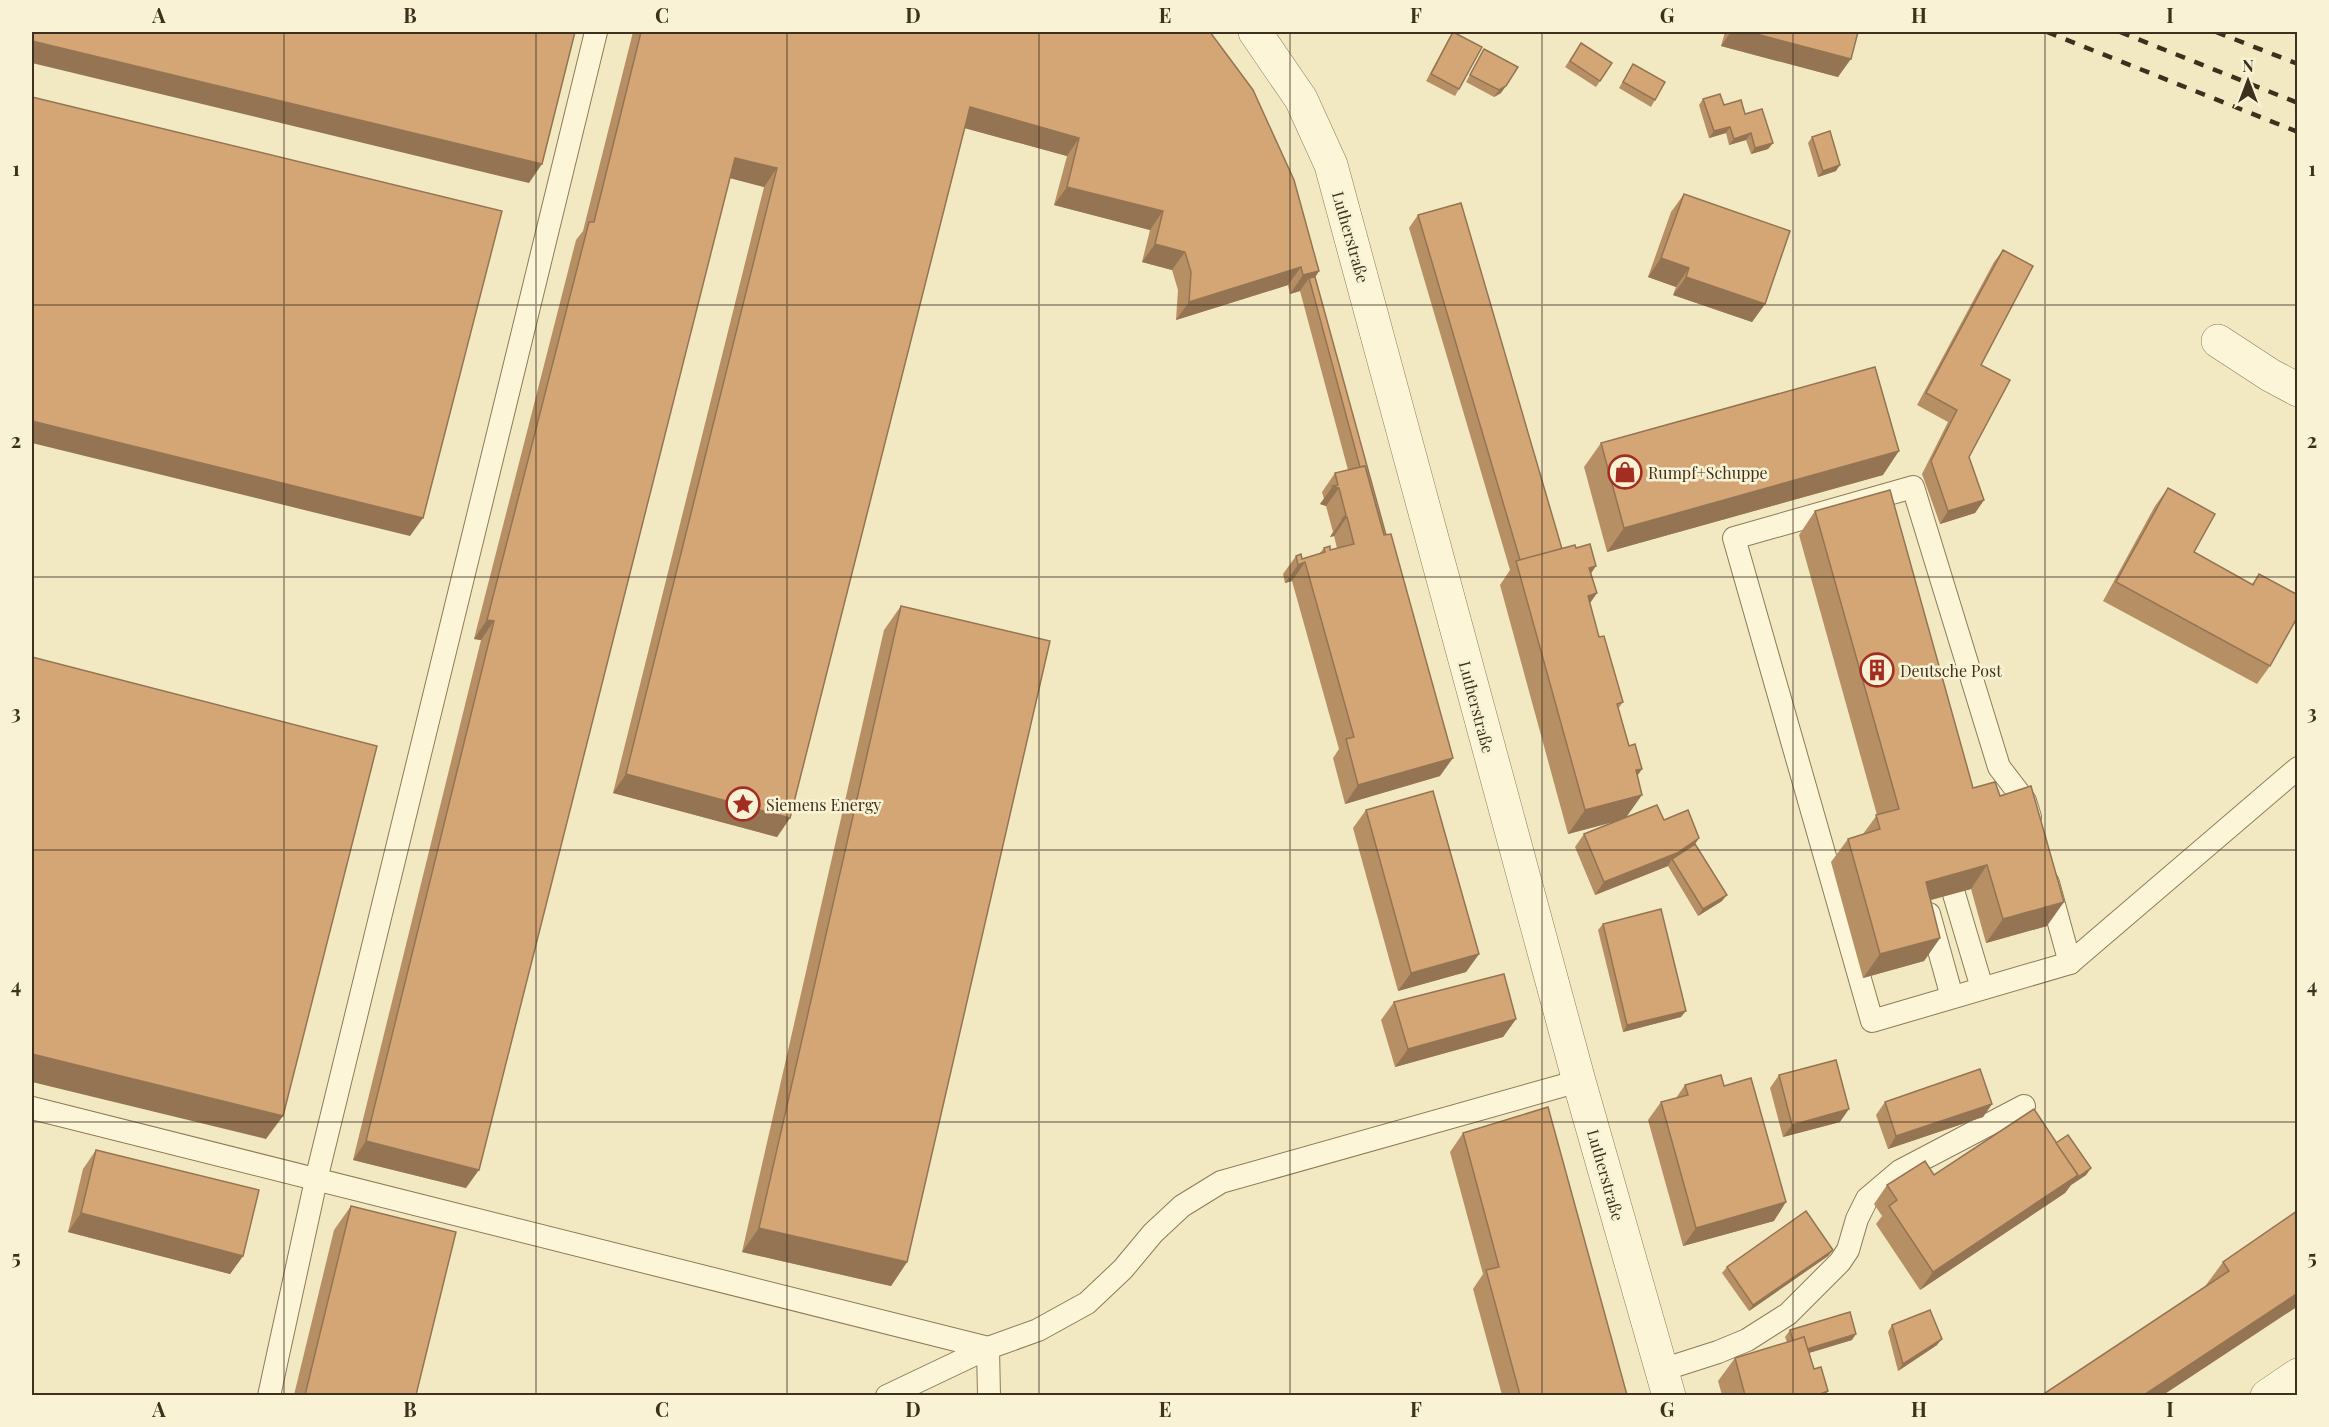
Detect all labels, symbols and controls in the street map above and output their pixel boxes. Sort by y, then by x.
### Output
text: A [151,1,166,28]
text: B [403,1,417,28]
text: C [655,1,669,28]
text: D [905,1,921,28]
text: E [1159,1,1171,28]
text: F [1410,1,1422,28]
text: G [1660,1,1675,28]
text: H [1911,1,1927,28]
text: I [2166,1,2174,28]
north arrow [2218,51,2278,111]
text: N [2242,55,2254,76]
text: 1 [12,154,20,181]
text: 1 [2308,154,2316,181]
street label: Lutherstraße [1328,189,1374,285]
text: 2 [11,426,21,453]
text: 2 [2307,426,2317,453]
shop icon: Rumpf+Schuppe [1607,454,1643,490]
place label: Rumpf+Schuppe [1648,462,1768,483]
building icon: Deutsche Post [1859,652,1895,688]
street label: Lutherstraße [1455,659,1499,755]
place label: Deutsche Post [1900,660,2002,681]
text: 3 [11,698,21,725]
text: 3 [2307,698,2317,725]
place icon: Siemens Energy [725,786,761,822]
place label: Siemens Energy [766,794,881,815]
text: 4 [11,971,21,998]
text: 4 [2307,971,2317,998]
street label: Lutherstraße [1583,1127,1629,1223]
text: 5 [11,1243,21,1270]
text: 5 [2307,1243,2317,1270]
text: A [151,1395,166,1422]
text: B [403,1395,417,1422]
text: C [655,1395,669,1422]
text: D [905,1395,921,1422]
text: E [1159,1395,1171,1422]
text: F [1410,1395,1422,1422]
text: G [1660,1395,1675,1422]
text: H [1911,1395,1927,1422]
text: I [2166,1395,2174,1422]

